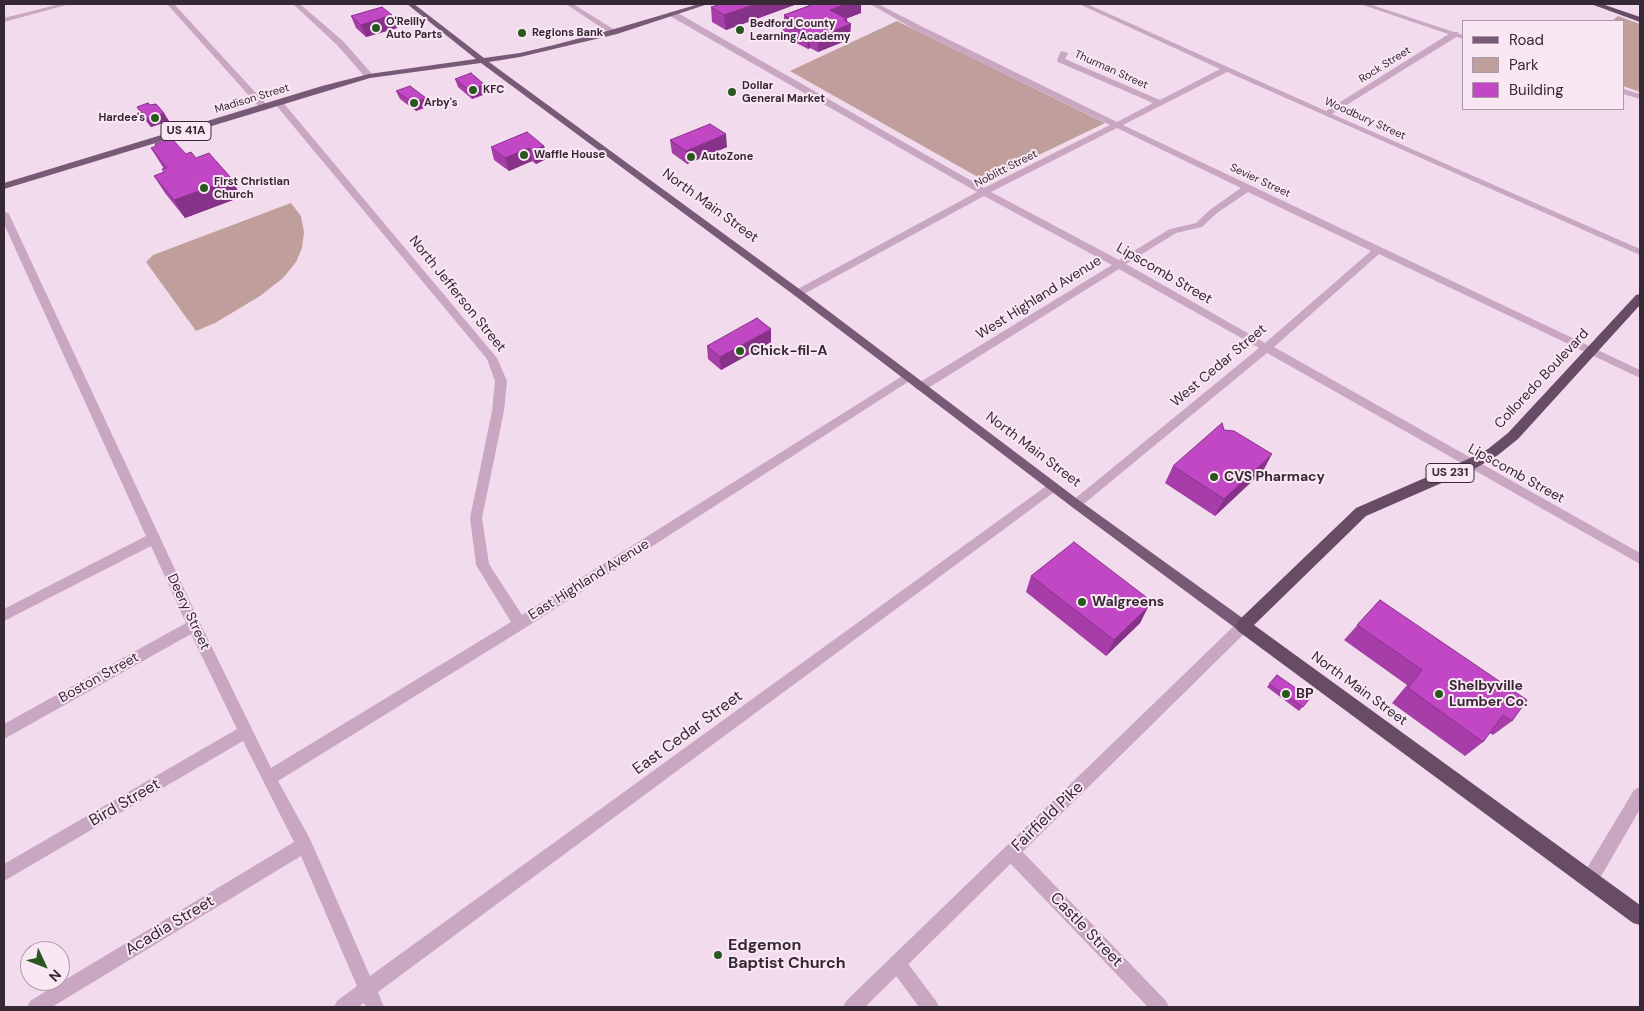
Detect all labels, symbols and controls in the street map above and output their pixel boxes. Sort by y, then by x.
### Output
place label: O'Reilly Auto Parts [386,15,442,41]
place label: Bedford County Learning Academy [750,17,850,43]
legend [1462,20,1624,110]
marker: O'Reilly Auto Parts [370,22,382,34]
marker: Bedford County Learning Academy [734,24,746,36]
place label: Regions Bank [532,26,603,40]
marker: Regions Bank [516,27,528,39]
text: Road [1509,30,1544,50]
street label: Rock Street [1357,44,1413,86]
street label: Thurman Street [1072,48,1150,92]
text: Park [1509,55,1539,75]
place label: Dollar General Market [742,79,825,105]
text: Building [1509,80,1564,100]
street label: Madison Street [213,81,291,117]
place label: KFC [483,83,504,97]
marker: KFC [467,84,479,96]
marker: Dollar General Market [726,86,738,98]
street label: Woodbury Street [1322,95,1408,143]
place label: Arby's [424,96,458,110]
marker: Arby's [408,97,420,109]
place label: Hardee's [98,111,145,125]
marker: Hardee's [149,112,161,124]
road number: US 41A [161,122,211,140]
street label: Noblitt Street [972,147,1040,191]
place label: Waffle House [534,148,605,162]
marker: Waffle House [518,149,530,161]
place label: AutoZone [701,150,753,164]
marker: AutoZone [685,151,697,163]
street label: Sevier Street [1228,161,1292,201]
street label: North Main Street [659,166,761,246]
place label: First Christian Church [214,175,290,201]
marker: First Christian Church [198,182,210,194]
street label: North Jefferson Street [405,233,509,355]
street label: Lipscomb Street [1113,240,1215,308]
street label: West Highland Avenue [973,253,1105,343]
street label: West Cedar Street [1168,321,1270,411]
street label: Colloredo Boulevard [1491,326,1593,432]
place label: Chick-fil-A [750,343,827,359]
marker: Chick-fil-A [734,345,746,357]
street label: North Main Street [982,409,1084,491]
street label: Lipscomb Street [1465,441,1567,507]
road number: US 231 [1426,463,1474,482]
place label: CVS Pharmacy [1224,469,1325,485]
marker: CVS Pharmacy [1208,471,1220,483]
street label: East Highland Avenue [526,536,652,624]
street label: Deery Street [163,571,213,653]
place label: Walgreens [1092,594,1164,610]
marker: Walgreens [1076,596,1088,608]
street label: Boston Street [56,649,142,707]
street label: North Main Street [1308,649,1410,729]
place label: Shelbyville Lumber Co. [1449,678,1528,710]
place label: BP [1296,686,1314,702]
street label: East Cedar Street [629,687,747,779]
marker: BP [1280,688,1292,700]
marker: Shelbyville Lumber Co. [1433,688,1445,700]
street label: Bird Street [86,775,164,831]
street label: Fairfield Pike [1008,778,1088,856]
street label: Castle Street [1046,889,1126,971]
street label: Acadia Street [122,892,218,960]
place label: Edgemon Baptist Church [728,936,846,974]
north arrow [20,941,70,991]
marker: Edgemon Baptist Church [712,949,724,961]
text: N [45,966,65,985]

